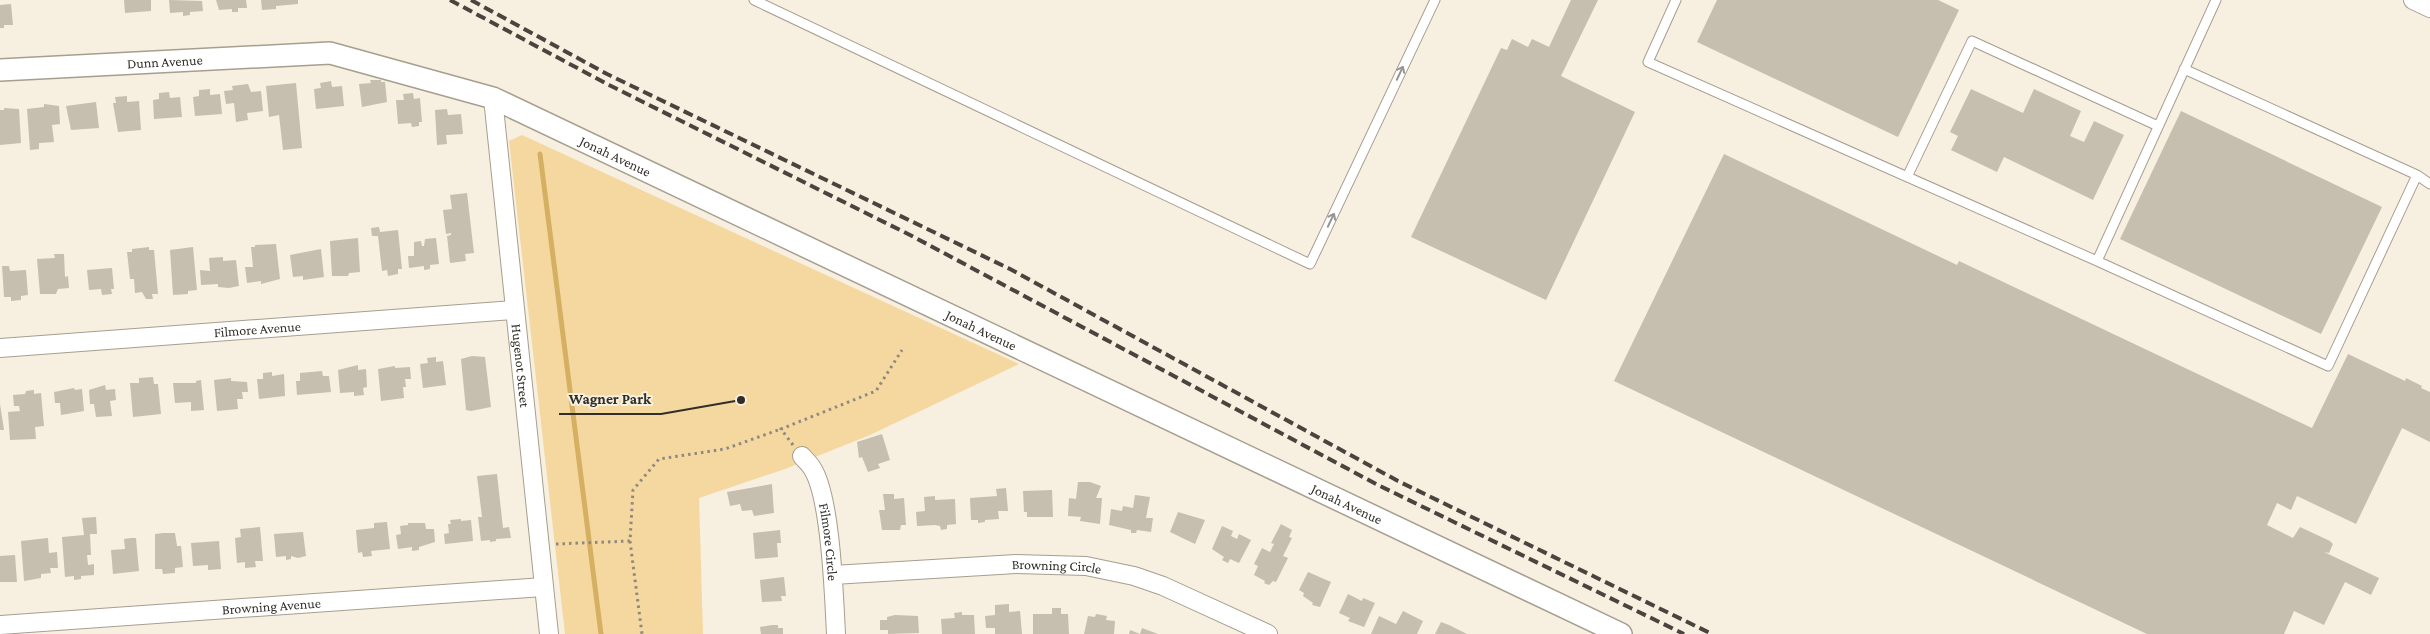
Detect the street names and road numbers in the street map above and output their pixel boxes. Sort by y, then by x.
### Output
street label: Dunn Avenue [127,52,203,71]
street label: Jonah Avenue [576,132,653,180]
street label: Jonah Avenue [941,305,1019,354]
street label: Filmore Avenue [213,318,301,340]
street label: Hugenot Street [509,323,533,409]
street label: Jonah Avenue [1307,479,1385,527]
street label: Filmore Circle [816,502,841,581]
street label: Browning Circle [1011,556,1103,577]
street label: Browning Avenue [221,595,321,617]

